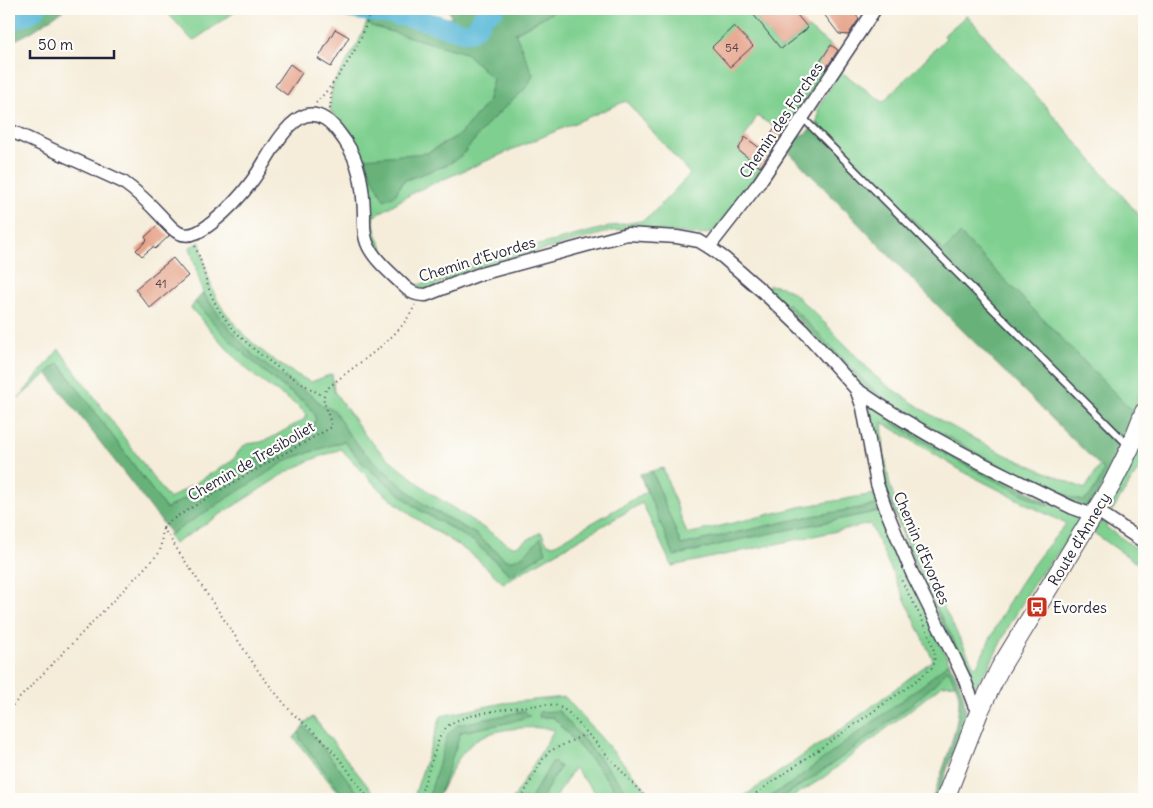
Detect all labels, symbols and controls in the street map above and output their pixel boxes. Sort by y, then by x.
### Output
scale bar [30,28,114,60]
text: 50 m [38,35,73,54]
house number: 54 [725,40,739,55]
street label: Chemin des Forches [735,58,827,182]
street label: Chemin d'Evordes [416,232,538,286]
house number: 41 [155,276,167,291]
street label: Chemin de Tresiboliet [184,417,318,505]
street label: Chemin d'Evordes [890,489,954,608]
street label: Route d'Annecy [1044,489,1114,589]
bus stop icon: Evordes [1025,595,1049,619]
place label: Evordes [1053,598,1107,617]

